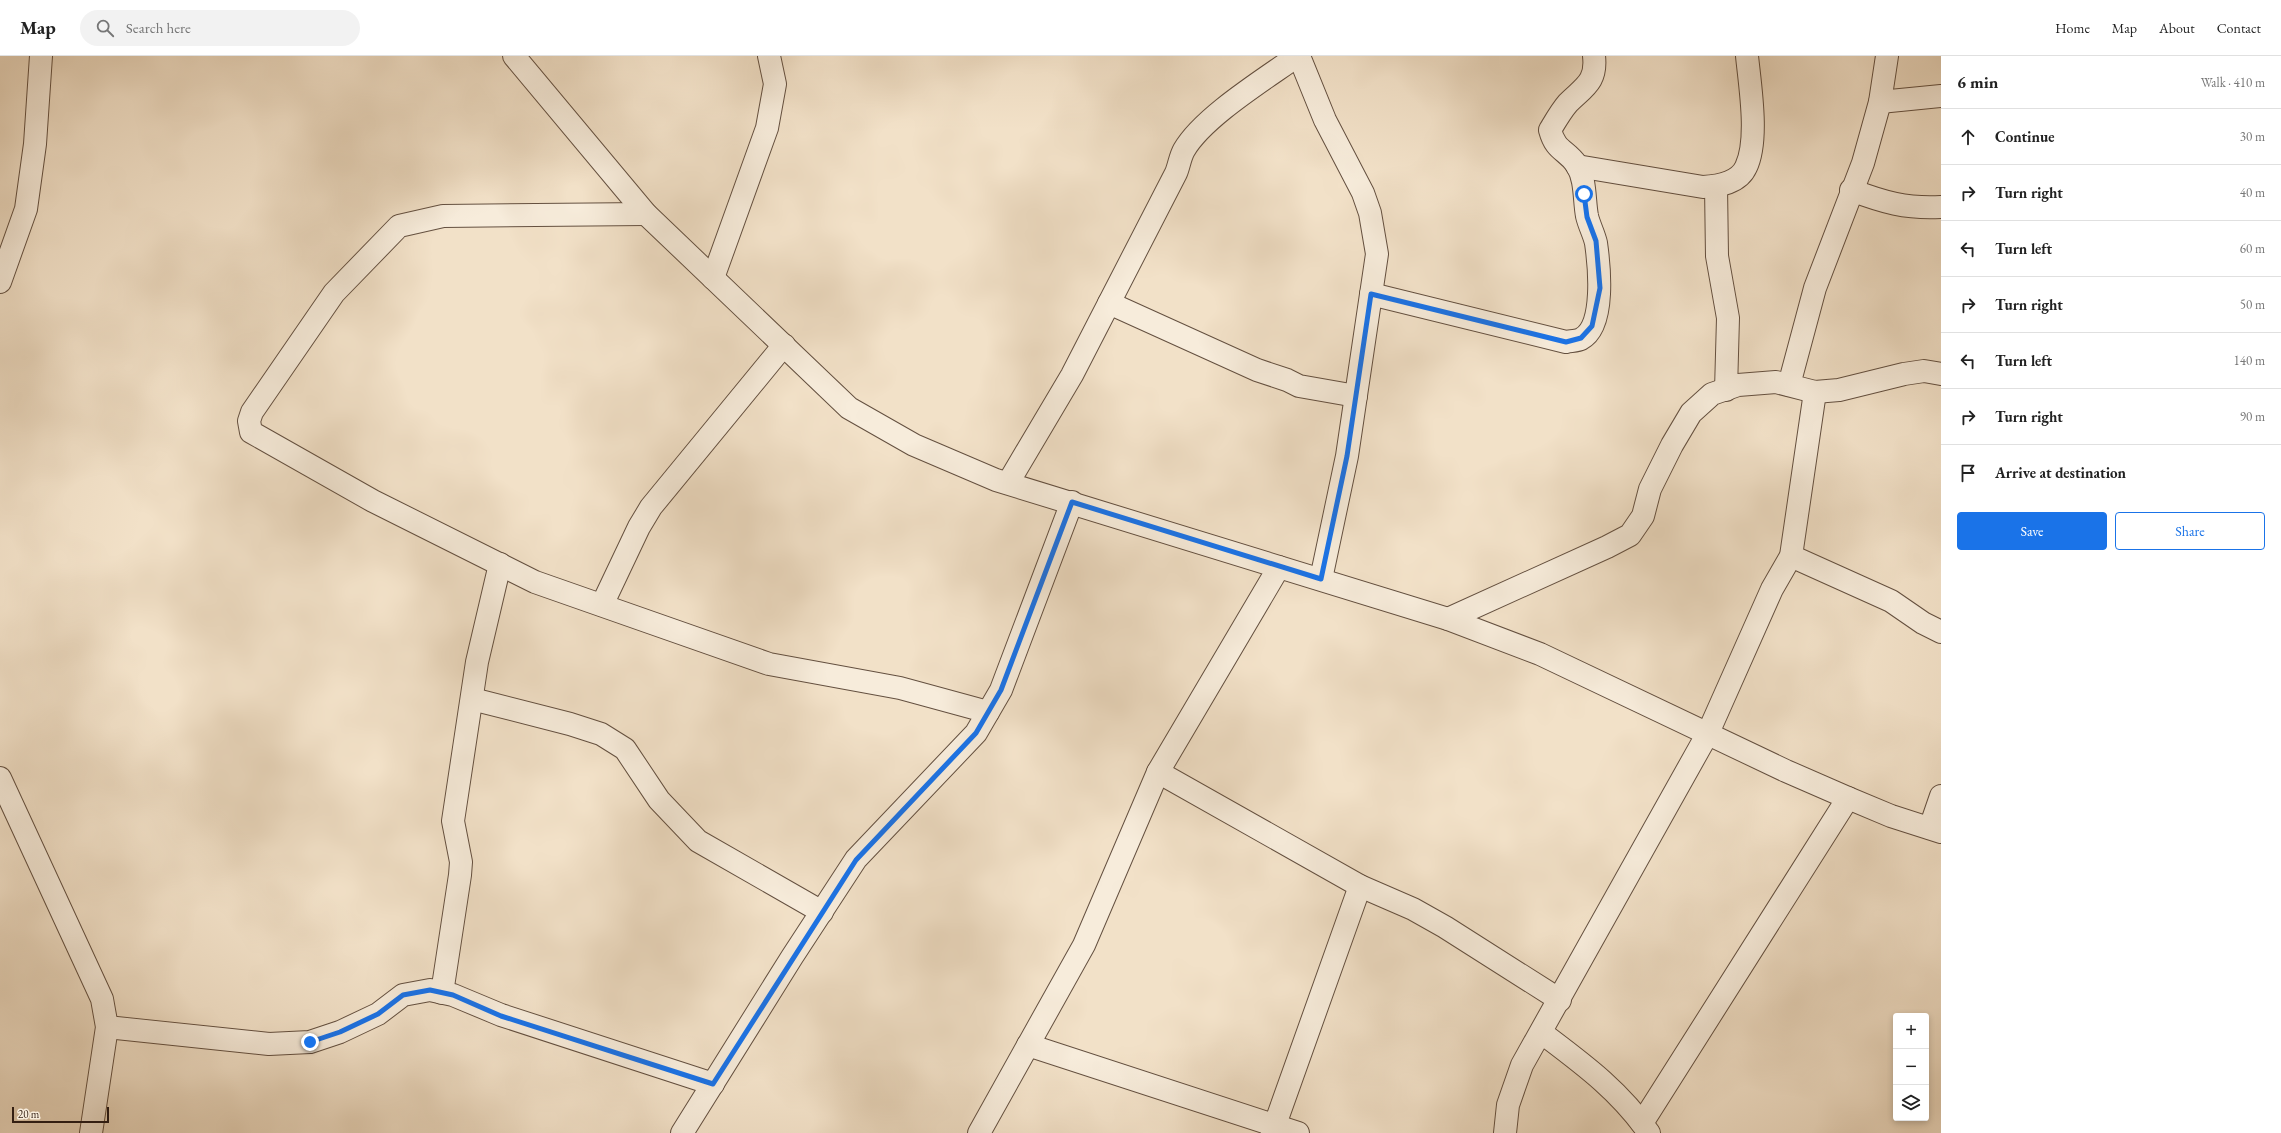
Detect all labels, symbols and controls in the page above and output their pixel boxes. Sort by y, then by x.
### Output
search box [80,10,360,46]
text: Map [20,15,56,40]
icon: search [94,17,116,39]
text: Search here [126,18,191,37]
text: Home [2055,19,2090,37]
text: Map [2112,19,2137,37]
text: About [2159,19,2195,37]
text: Contact [2217,19,2261,37]
text: 6 min [1957,71,1998,93]
text: Walk · 410 m [2201,74,2265,91]
icon: ahead [1957,126,1979,148]
text: Continue [1995,127,2055,146]
text: 30 m [2240,128,2265,145]
icon: right [1957,182,1979,204]
text: Turn right [1995,183,2063,202]
text: 40 m [2240,184,2265,201]
route start [1575,185,1593,203]
icon: left [1957,238,1979,260]
text: Turn left [1995,239,2052,258]
text: 60 m [2240,240,2265,257]
icon: right [1957,294,1979,316]
text: Turn right [1995,295,2063,314]
text: 50 m [2240,296,2265,313]
icon: left [1957,350,1979,372]
text: Turn left [1995,351,2052,370]
text: 140 m [2234,352,2265,369]
icon: right [1957,406,1979,428]
text: Turn right [1995,407,2063,426]
text: 90 m [2240,408,2265,425]
icon: arrive [1957,462,1979,484]
text: Arrive at destination [1995,463,2126,482]
button: Save [1957,512,2107,550]
button: Share [2115,512,2265,550]
map controls [1893,1013,1929,1121]
button: + [1893,1013,1929,1049]
route end [301,1033,319,1051]
button: − [1893,1049,1929,1085]
button: layers [1893,1085,1929,1121]
scale bar [12,1105,109,1124]
text: 20 m [18,1107,39,1121]

